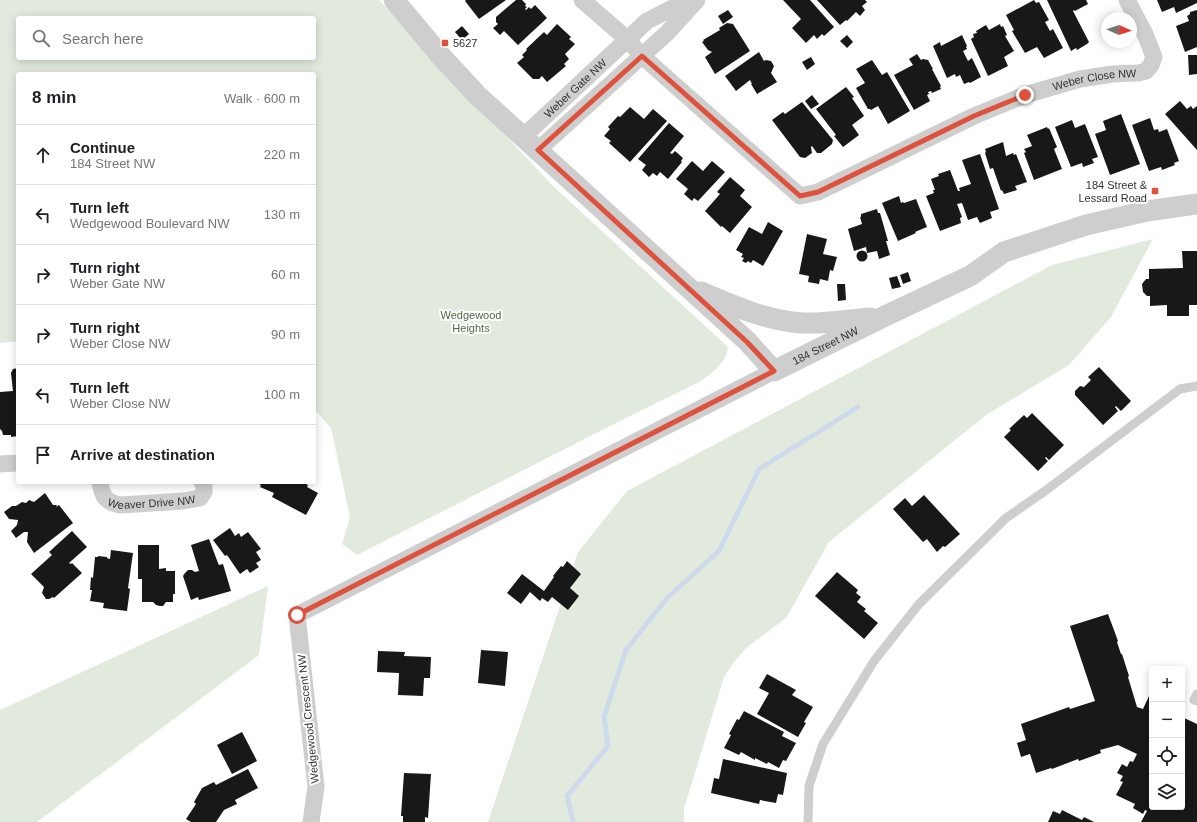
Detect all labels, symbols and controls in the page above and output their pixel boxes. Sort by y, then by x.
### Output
north arrow [1101,12,1137,48]
search box [16,16,316,60]
icon: search [30,27,52,49]
text: Search here [62,30,144,47]
place label: 5627 [453,37,477,49]
marker: 5627 [440,38,450,48]
street label: Weber Gate NW [542,56,609,120]
street label: Weber Close NW [1051,67,1137,93]
route end [1016,86,1034,104]
text: 8 min [32,88,76,107]
text: Walk · 600 m [224,91,300,106]
text: Continue [70,139,135,156]
icon: ahead [32,144,54,166]
text: 220 m [264,147,300,162]
text: 184 Street NW [70,156,155,171]
place label: 184 Street & Lessard Road [1079,179,1148,204]
marker: 184 Street & Lessard Road [1150,186,1160,196]
text: Turn left [70,199,129,216]
icon: left [32,204,54,226]
text: 130 m [264,207,300,222]
text: Wedgewood Boulevard NW [70,216,229,231]
text: Turn right [70,259,140,276]
icon: right [32,264,54,286]
text: 60 m [271,267,300,282]
text: Weber Gate NW [70,276,165,291]
park label: Wedgewood Heights [441,309,501,334]
text: Turn right [70,319,140,336]
icon: right [32,324,54,346]
street label: 184 Street NW [790,324,861,367]
text: 90 m [271,327,300,342]
text: Weber Close NW [70,336,170,351]
text: Turn left [70,379,129,396]
icon: left [32,384,54,406]
text: 100 m [264,387,300,402]
text: Weber Close NW [70,396,170,411]
icon: arrive [32,444,54,466]
text: Arrive at destination [70,446,215,463]
street label: Weaver Drive NW [106,493,197,511]
route start [288,606,306,624]
street label: Wedgewood Crescent NW [295,653,321,784]
map controls [1149,666,1185,810]
button: + [1149,666,1185,702]
button: − [1149,702,1185,738]
button: locate [1149,738,1185,774]
button: layers [1149,774,1185,810]

